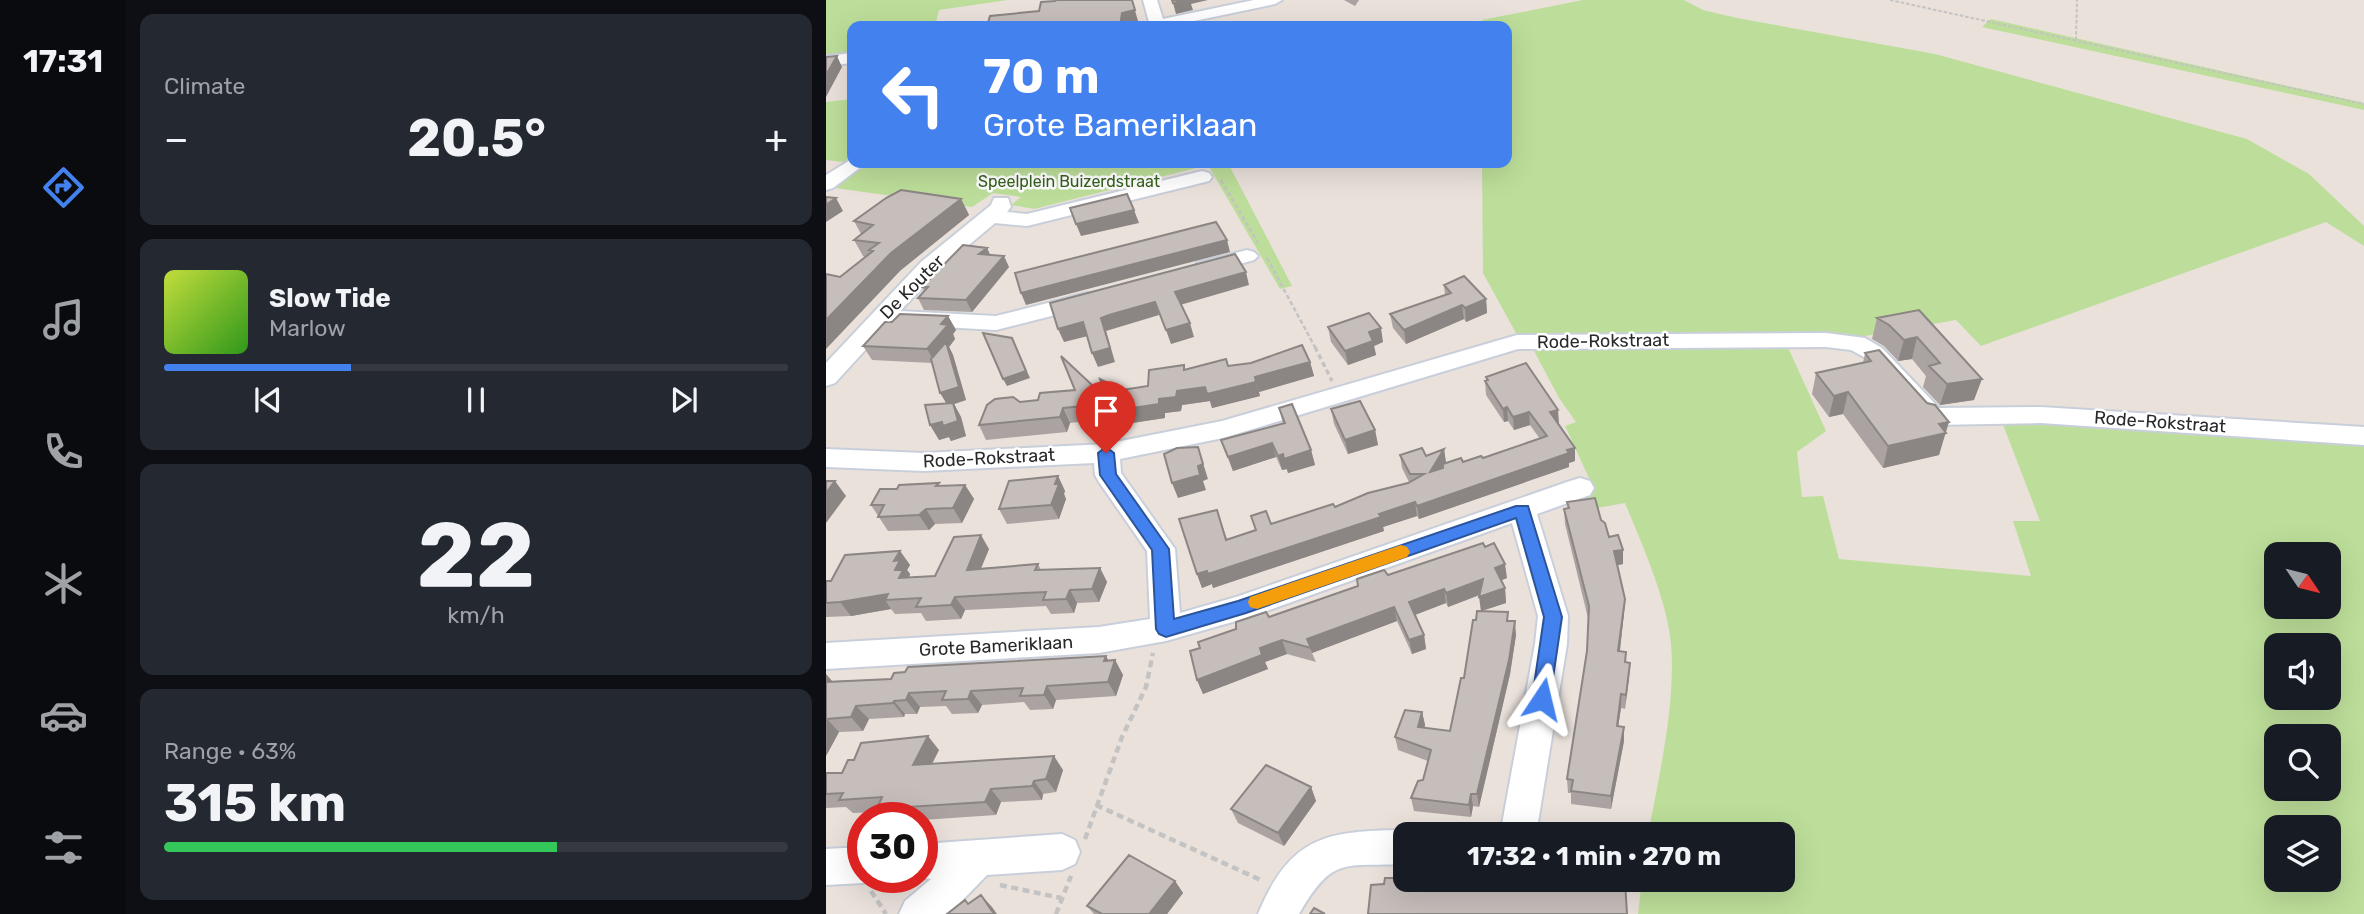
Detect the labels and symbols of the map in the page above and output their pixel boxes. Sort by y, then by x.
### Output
park label: Speelplein Buizerdstraat [978,172,1160,191]
street label: De Kouter [875,250,949,324]
street label: Rode-Rokstraat [1537,329,1669,353]
pin [1076,381,1136,453]
street label: Rode-Rokstraat [2093,406,2227,438]
street label: Rode-Rokstraat [922,444,1056,472]
north arrow [2264,542,2342,620]
street label: Grote Bameriklaan [918,631,1074,661]
position arrow [1505,662,1579,736]
speed limit sign: 30 [847,802,938,893]

